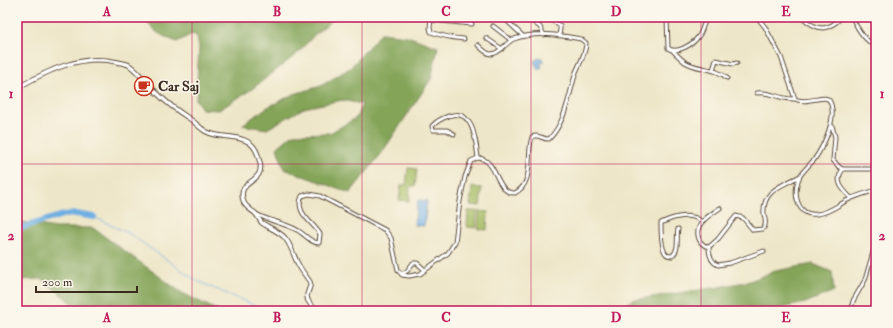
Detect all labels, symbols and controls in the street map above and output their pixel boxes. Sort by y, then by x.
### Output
text: A [102,4,112,20]
text: B [273,4,281,20]
text: C [441,4,451,20]
text: D [611,4,622,20]
text: E [781,4,791,20]
cafe icon: Car Saj [133,75,155,97]
place label: Car Saj [158,78,199,95]
text: 1 [9,86,14,102]
text: 1 [880,86,885,102]
text: 2 [8,228,15,244]
text: 2 [879,228,886,244]
scale bar [36,268,137,294]
text: 200 m [42,275,73,290]
text: A [102,310,112,326]
text: B [273,310,281,326]
text: C [441,310,451,326]
text: D [611,310,622,326]
text: E [781,310,791,326]

